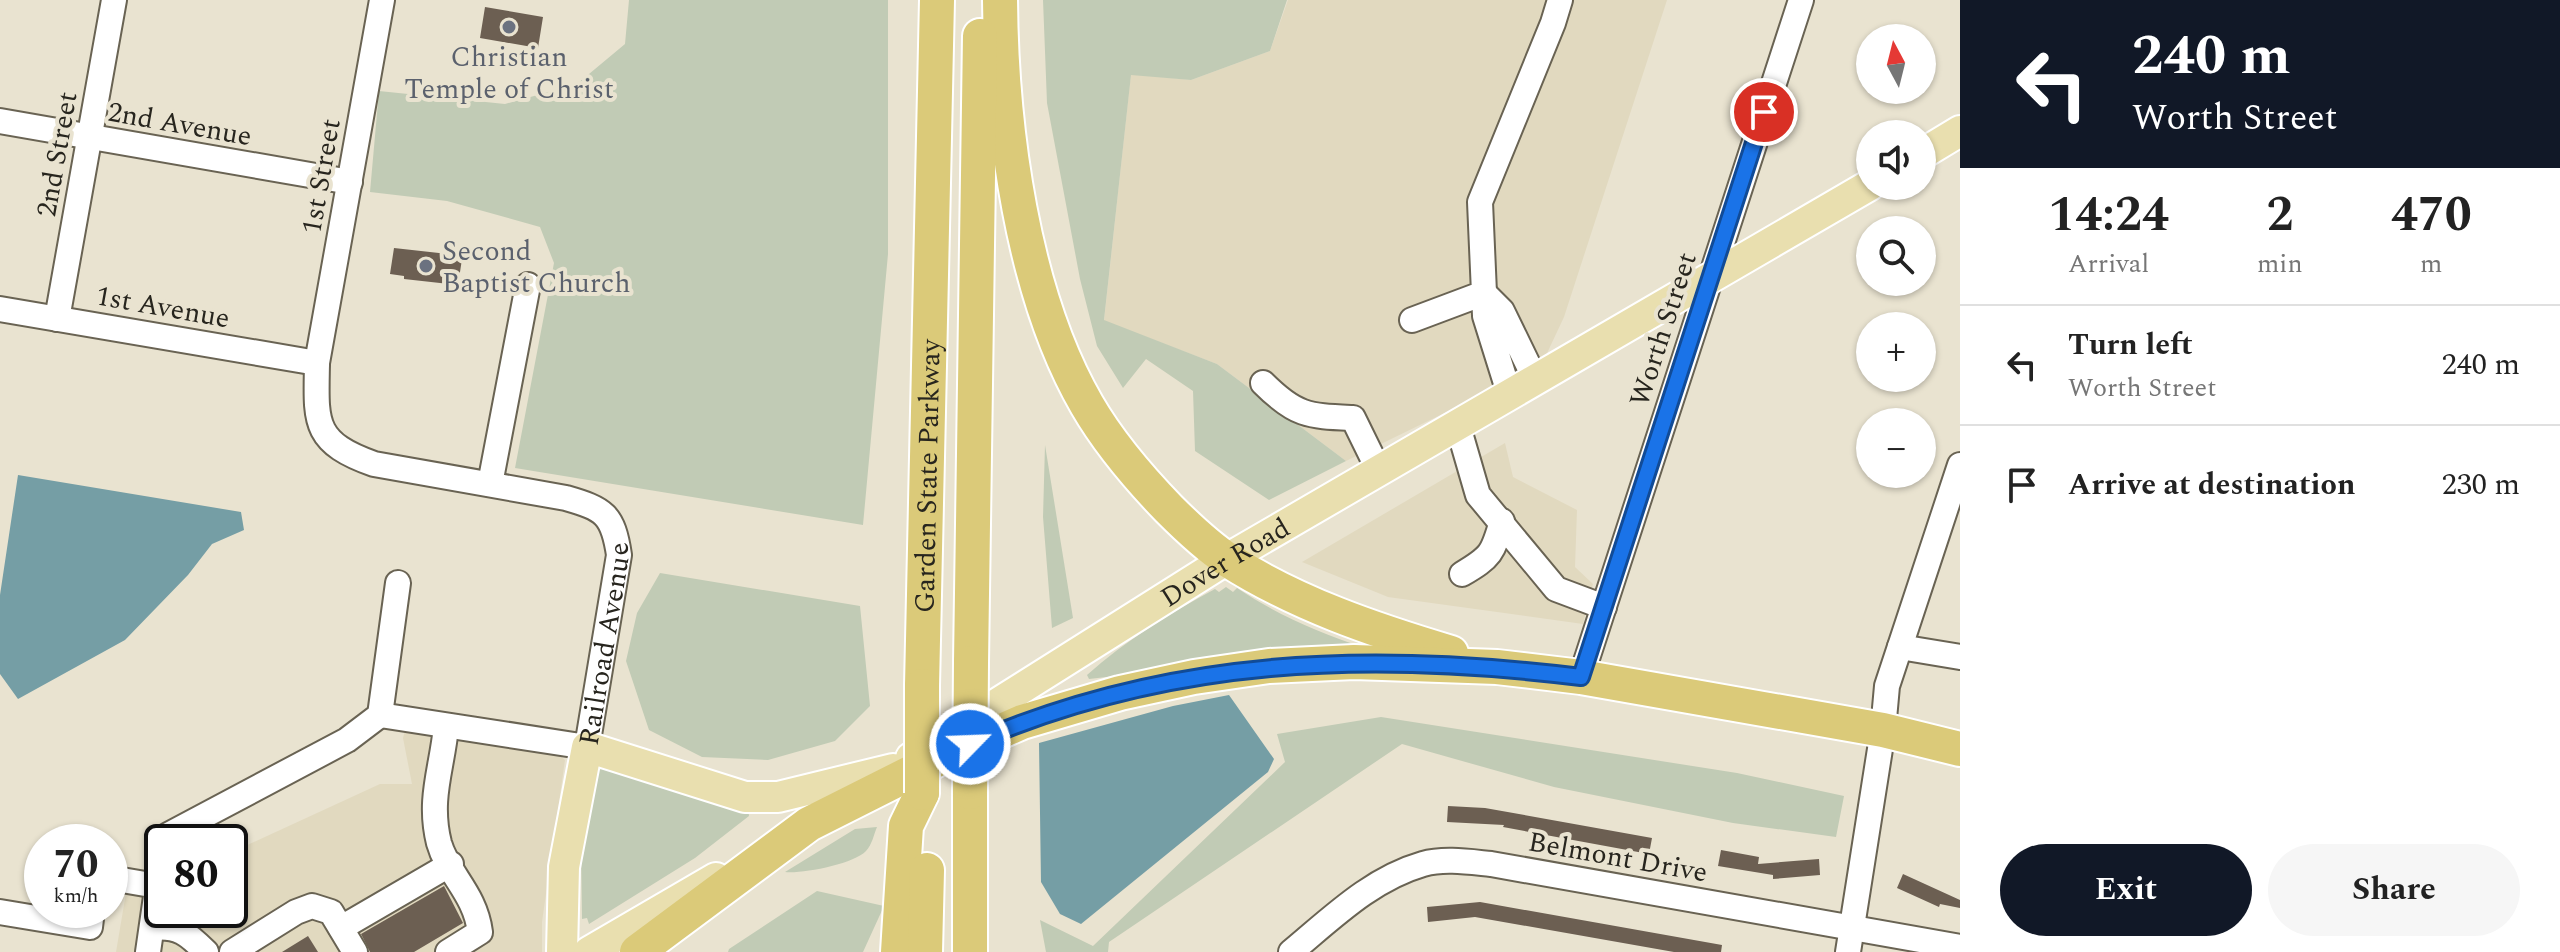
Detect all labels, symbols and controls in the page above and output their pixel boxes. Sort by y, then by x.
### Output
text: 240 m [2132,14,2291,99]
marker: Christian Temple of Christ [500,18,518,36]
north arrow [1856,24,1936,104]
map controls [1856,24,1936,488]
icon: left [2000,32,2104,136]
place label: Christian Temple of Christ [404,36,614,111]
pin [1730,78,1798,146]
street label: 2nd Street [25,88,90,220]
icon: arrive [1742,90,1786,134]
street label: 2nd Avenue [104,91,255,158]
text: Worth Street [2132,91,2338,146]
street label: 1st Street [290,115,353,237]
button: sound [1856,120,1936,200]
text: 14:24 [2048,179,2169,252]
text: 2 [2266,179,2293,252]
text: 470 [2391,179,2472,252]
button: search [1856,216,1936,296]
place label: Second Baptist Church [442,230,631,305]
text: Arrival [2068,244,2149,284]
text: min [2257,244,2303,284]
text: m [2420,244,2442,284]
street label: Worth Street [1618,247,1709,412]
marker: Second Baptist Church [417,257,435,275]
street label: 1st Avenue [92,275,233,340]
button: + [1856,312,1936,392]
text: Turn left [2068,322,2193,368]
street label: Garden State Parkway [904,337,953,614]
text: 240 m [2442,342,2520,388]
icon: left [2000,343,2044,387]
text: Worth Street [2068,368,2216,408]
button: − [1856,408,1936,488]
text: Arrive at destination [2068,462,2355,508]
text: 230 m [2442,462,2520,508]
icon: arrive [2000,463,2044,507]
street label: Dover Road [1152,507,1298,619]
street label: Railroad Avenue [568,539,642,749]
position arrow [928,702,1012,786]
street label: Belmont Drive [1525,821,1711,894]
speed limit sign: 80 [144,824,248,928]
text: 70 [54,835,98,896]
button: Exit [2000,844,2252,936]
button: Share [2268,844,2520,936]
text: km/h [54,881,99,911]

